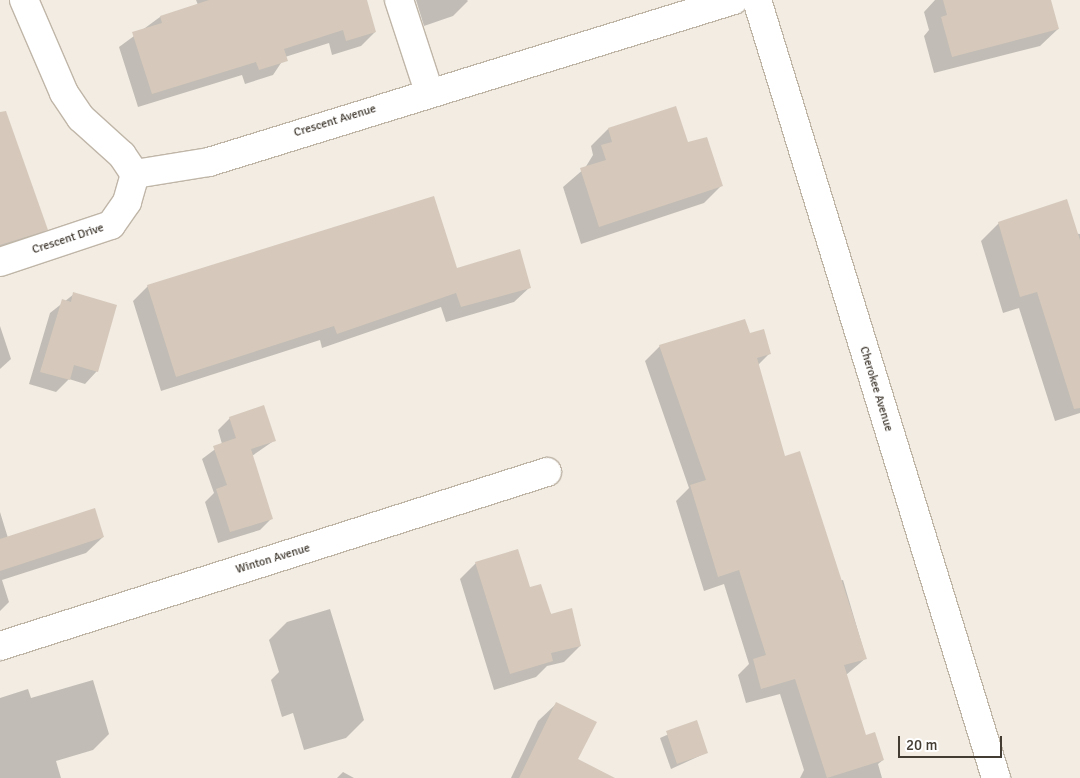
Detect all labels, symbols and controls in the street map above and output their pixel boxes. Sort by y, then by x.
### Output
street label: Crescent Avenue [292,102,378,140]
street label: Crescent Drive [30,221,106,257]
street label: Cherokee Avenue [856,345,896,433]
street label: Winton Avenue [234,541,312,577]
scale bar [900,726,1004,758]
text: 20 m [906,736,937,754]

